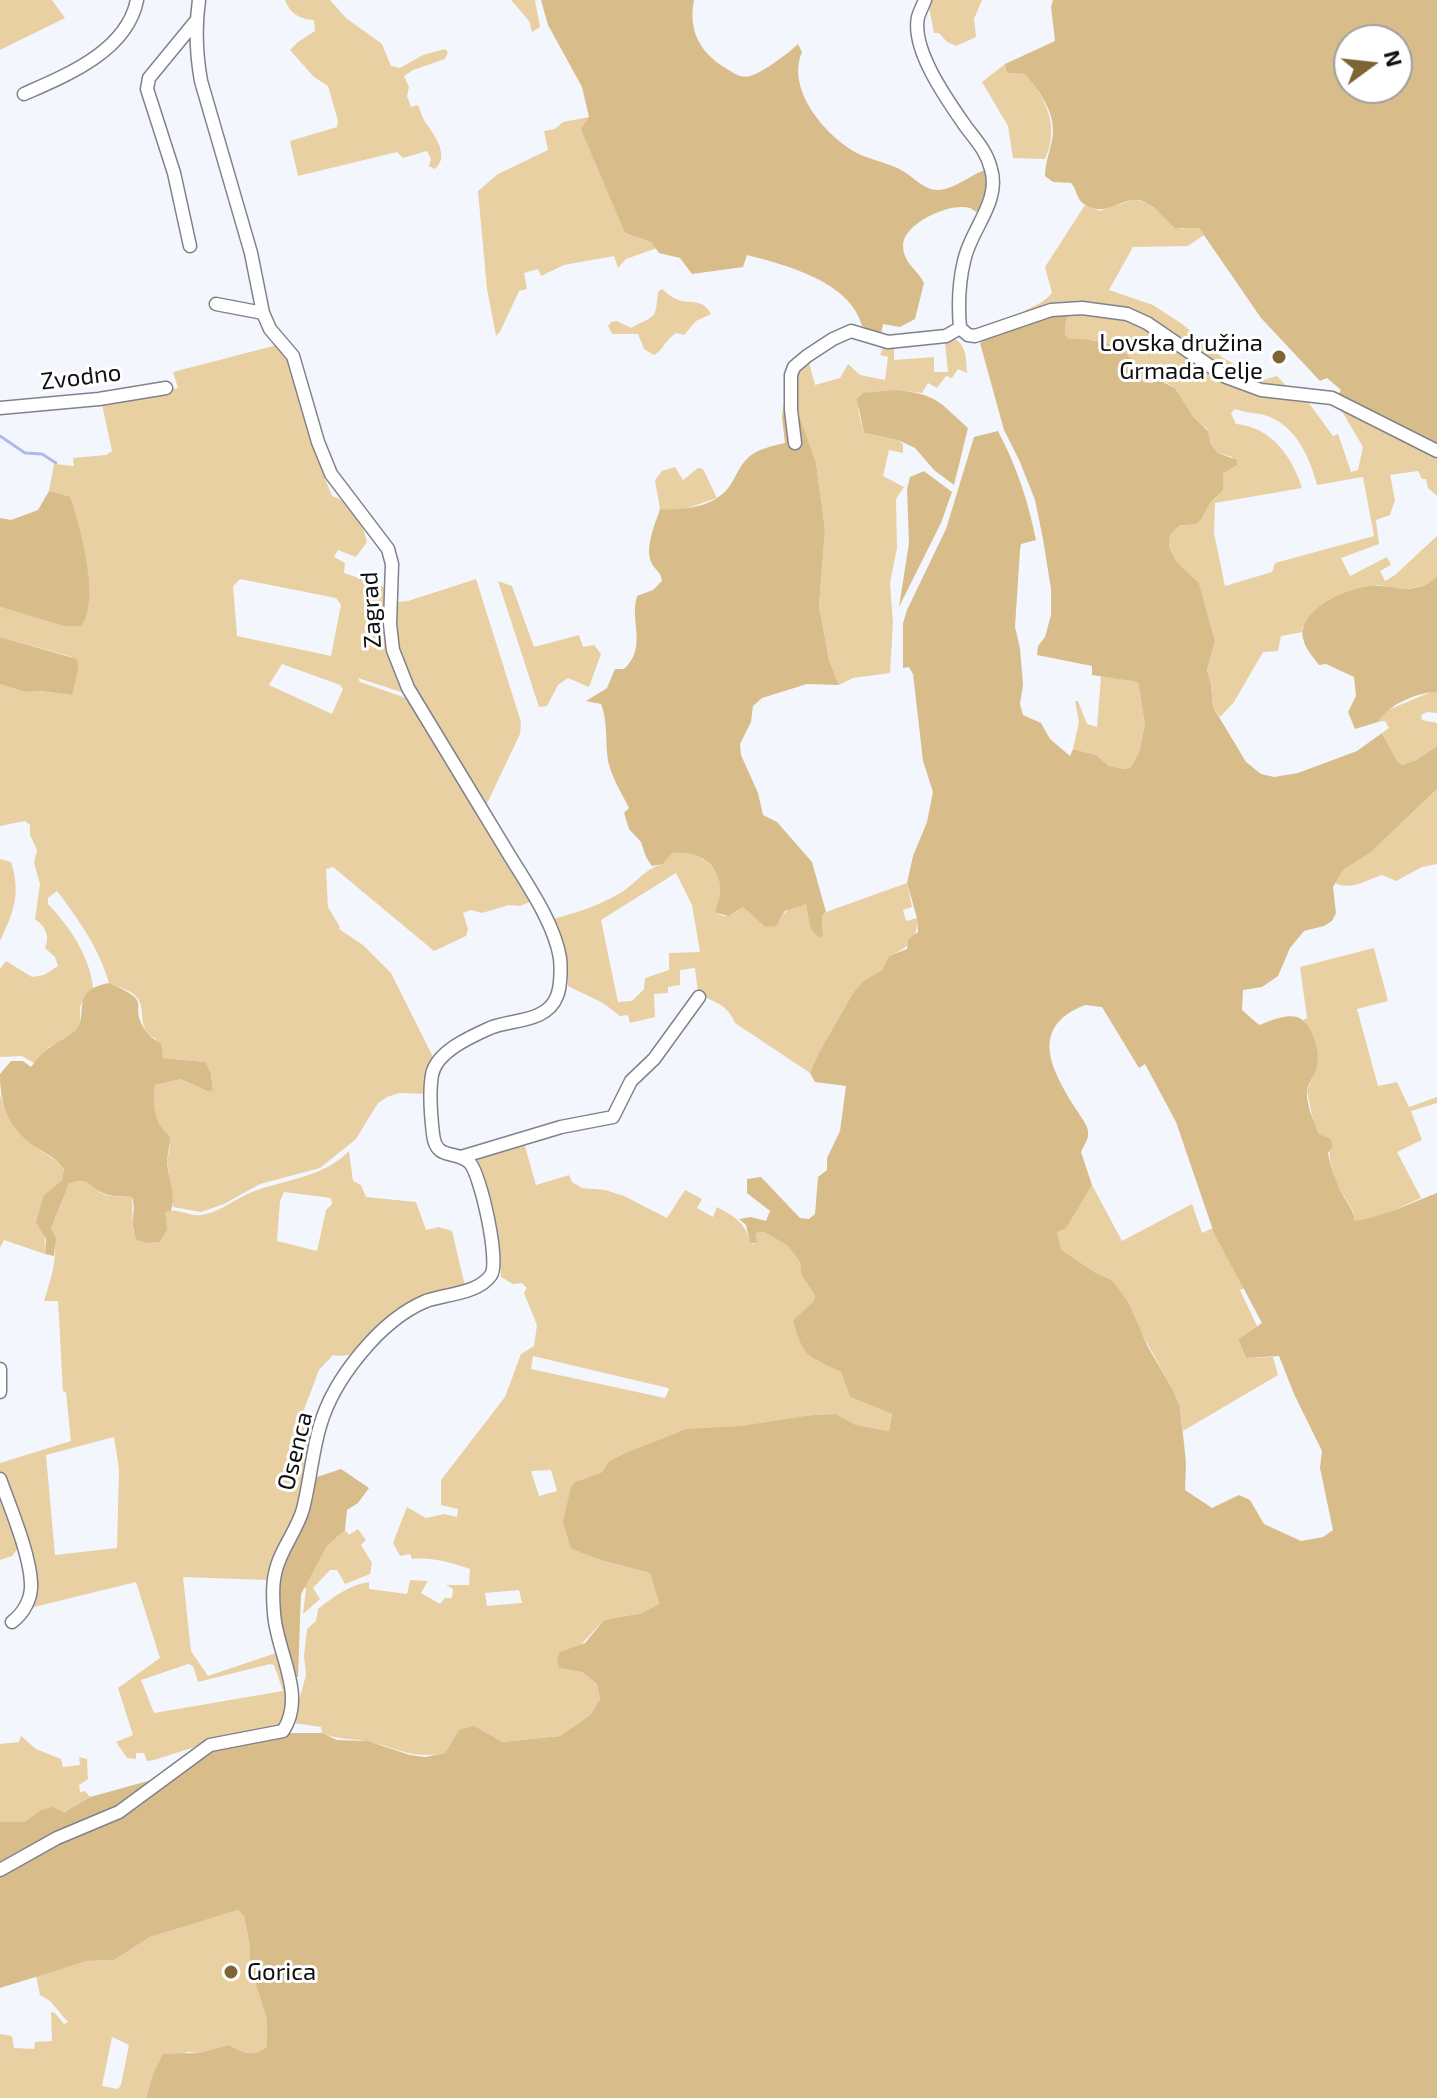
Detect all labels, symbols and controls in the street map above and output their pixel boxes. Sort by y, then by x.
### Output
north arrow [1333,24,1413,104]
text: N [1380,47,1409,69]
place label: Lovska družina Grmada Celje [1099,329,1263,385]
marker: Lovska družina Grmada Celje [1270,348,1288,366]
street label: Zvodno [39,358,123,396]
street label: Zagrad [355,571,387,649]
street label: Osenca [271,1409,319,1493]
place label: Gorica [247,1958,316,1986]
marker: Gorica [222,1963,240,1981]

